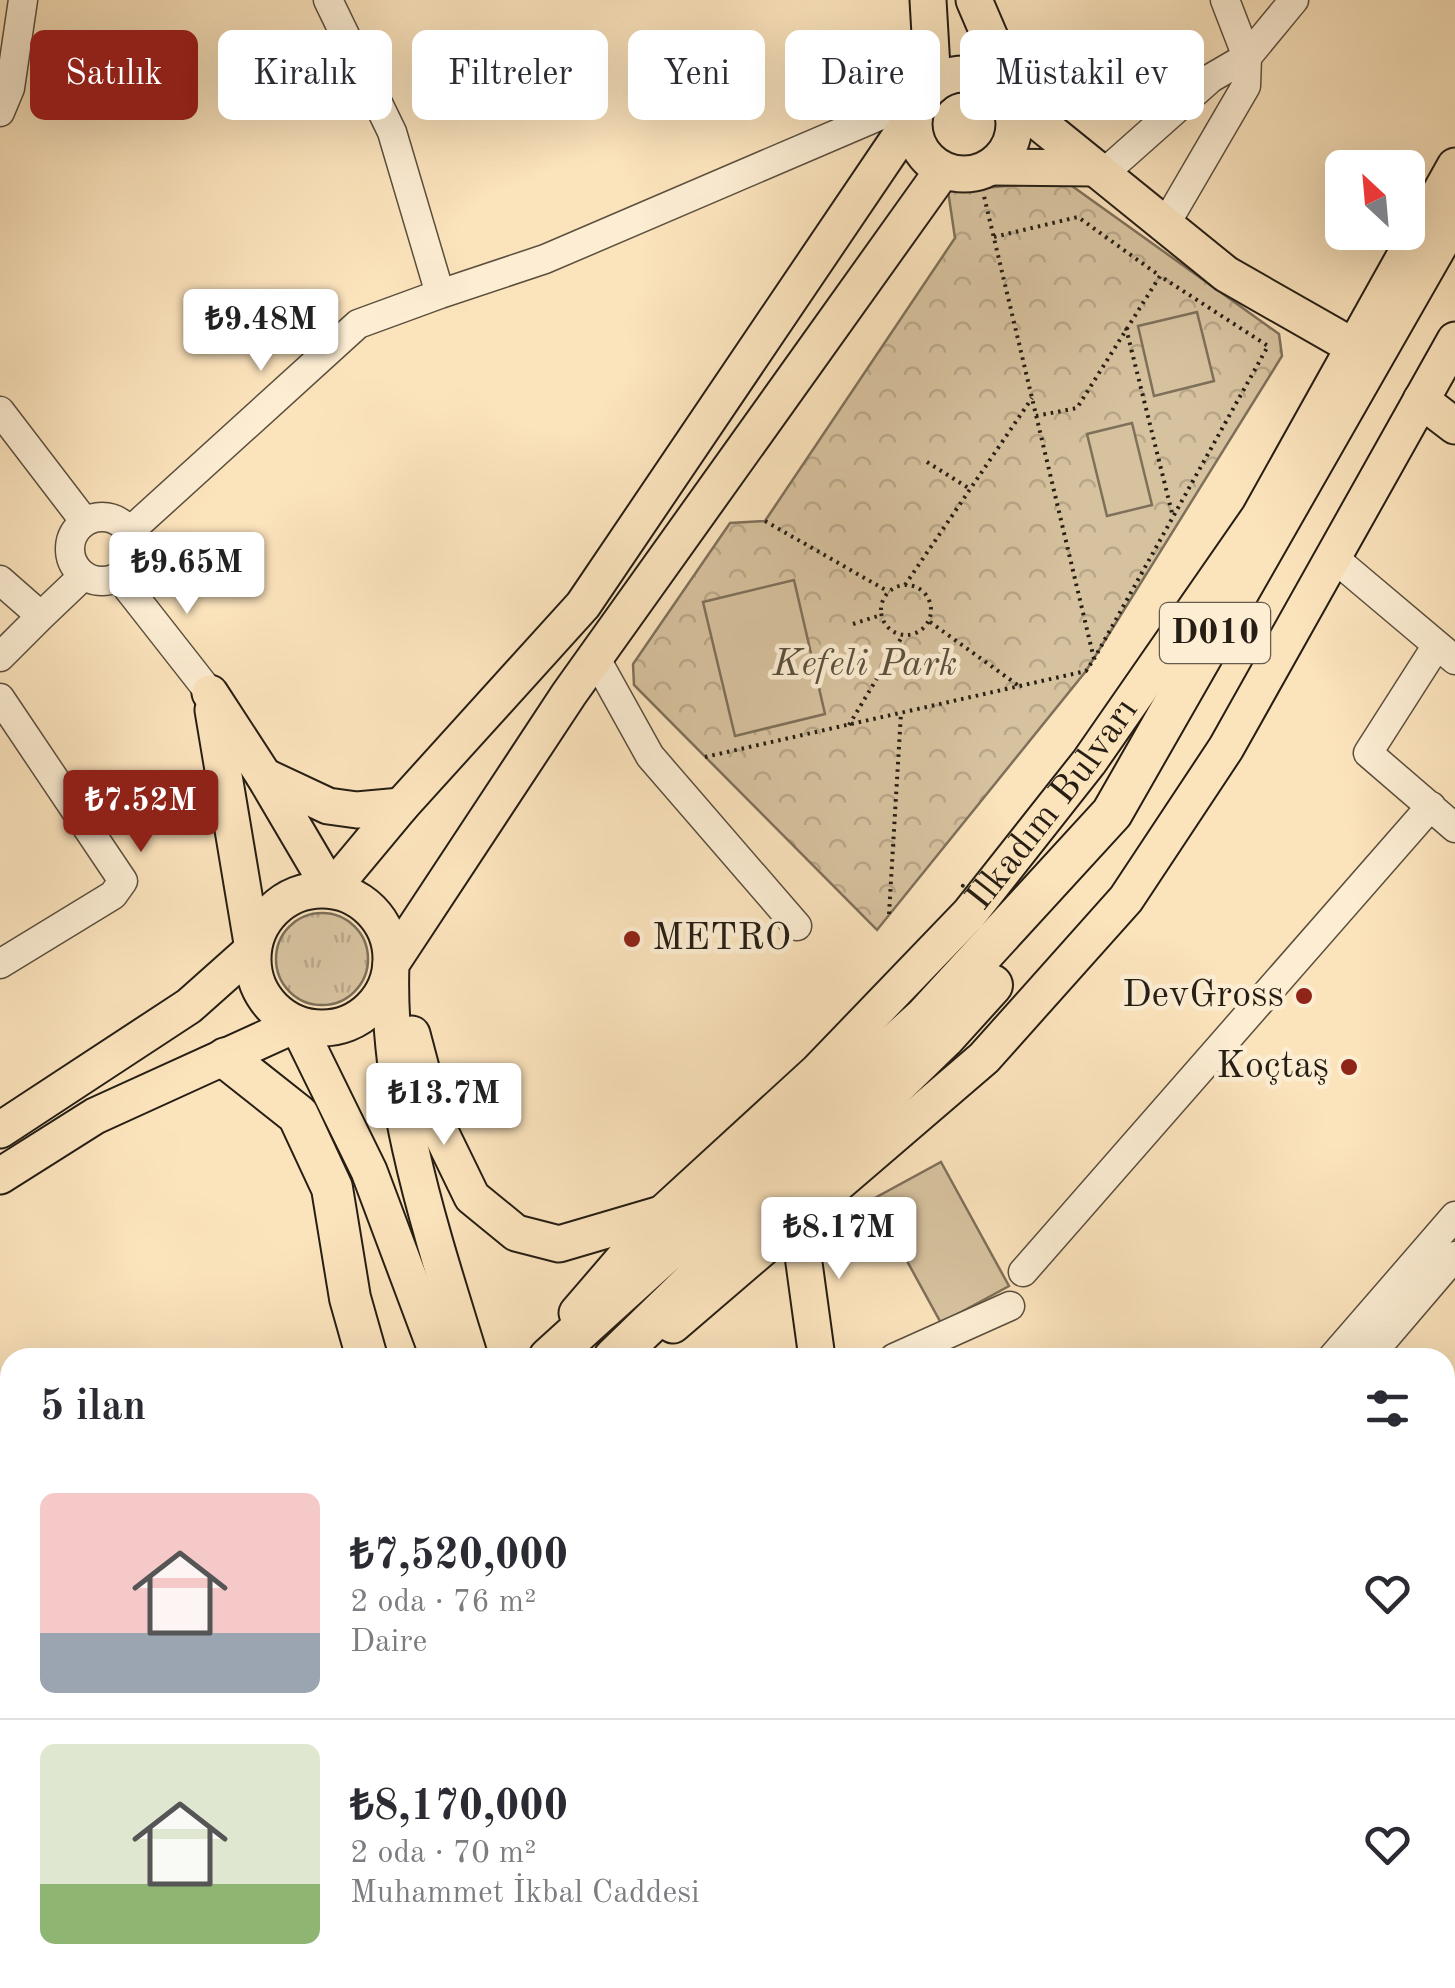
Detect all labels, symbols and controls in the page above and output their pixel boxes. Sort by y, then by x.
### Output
chip: Satılık [30,30,198,120]
chip: Kiralık [218,30,392,120]
chip: Filtreler [412,30,608,120]
chip: Yeni [628,30,765,120]
chip: Daire [785,30,940,120]
chip: Müstakil ev [960,30,1204,120]
north arrow [1325,150,1425,250]
map controls [1325,150,1425,250]
pin: ₺9.48M [180,289,342,374]
text: ₺9.48M [205,305,317,337]
pin: ₺9.65M [106,532,268,617]
text: ₺9.65M [131,548,243,580]
road number: D010 [1160,603,1270,663]
park label: Kefeli Park [772,646,957,684]
street label: İlkadım Bulvarı [956,692,1146,918]
pin: ₺7.52M [60,770,222,855]
text: ₺7.52M [85,786,197,818]
place label: METRO [652,920,791,958]
marker: METRO [621,928,643,950]
place label: DevGross [1122,977,1284,1015]
marker: DevGross [1293,985,1315,1007]
place label: Koçtaş [1216,1048,1329,1086]
marker: Koçtaş [1338,1056,1360,1078]
pin: ₺13.7M [363,1063,525,1148]
text: ₺13.7M [388,1079,500,1111]
pin: ₺8.17M [758,1197,920,1282]
text: ₺8.17M [783,1213,895,1245]
icon: filters [1360,1381,1415,1436]
text: 5 ilan [40,1387,146,1429]
icon: home [120,1533,240,1653]
text: ₺7,520,000 [350,1536,568,1578]
icon: heart [1360,1566,1415,1621]
text: 2 oda · 76 m² [350,1587,536,1619]
text: Daire [350,1627,427,1659]
icon: home [120,1784,240,1904]
text: ₺8,170,000 [350,1787,568,1829]
icon: heart [1360,1817,1415,1872]
text: 2 oda · 70 m² [350,1838,536,1870]
text: Muhammet İkbal Caddesi [350,1878,700,1910]

